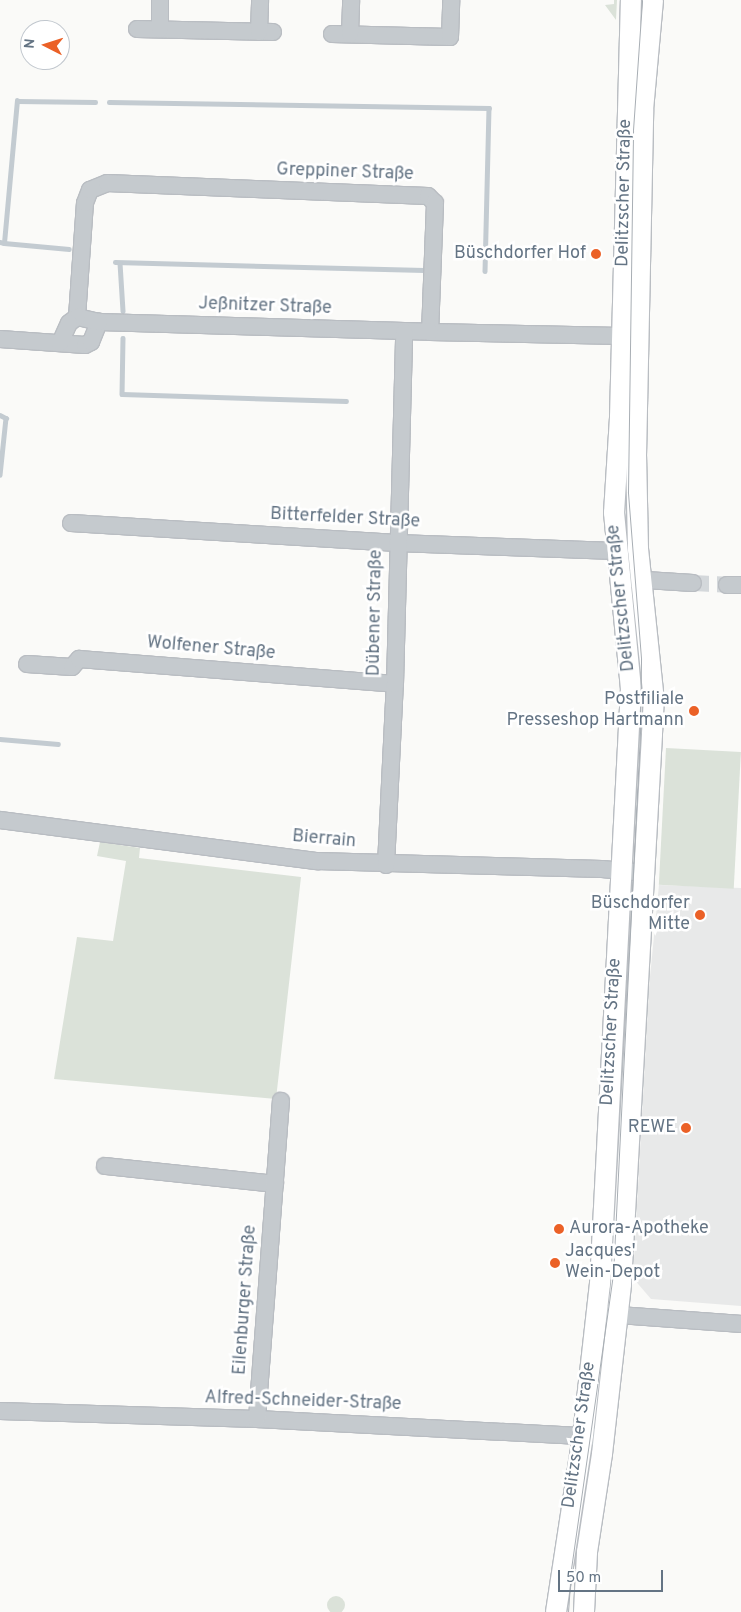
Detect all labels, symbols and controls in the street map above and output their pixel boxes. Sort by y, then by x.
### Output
north arrow [20,20,70,70]
text: N [22,38,39,49]
street label: Delitzscher Straße [613,119,637,267]
street label: Greppiner Straße [276,160,414,186]
place label: Büschdorfer Hof [454,243,586,265]
marker: Büschdorfer Hof [590,248,602,260]
street label: Jeßnitzer Straße [198,294,332,320]
street label: Bitterfelder Straße [269,504,421,534]
street label: Delitzscher Straße [604,523,640,673]
street label: Dübener Straße [364,550,388,676]
street label: Wolfener Straße [146,633,276,665]
place label: Postfiliale Presseshop Hartmann [507,690,684,732]
marker: Postfiliale Presseshop Hartmann [688,705,700,717]
street label: Bierrain [291,826,357,854]
place label: Büschdorfer Mitte [591,894,690,936]
marker: Büschdorfer Mitte [694,909,706,921]
street label: Delitzscher Straße [597,958,627,1106]
place label: REWE [628,1117,676,1139]
marker: REWE [680,1122,692,1134]
place label: Aurora-Apotheke [569,1218,709,1240]
marker: Aurora-Apotheke [553,1223,565,1235]
street label: Eilenburger Straße [230,1224,262,1376]
place label: Jacques' Wein-Depot [565,1242,660,1284]
marker: Jacques' Wein-Depot [549,1257,561,1269]
street label: Delitzscher Straße [559,1360,601,1510]
street label: Alfred-Schneider-Straße [204,1388,402,1416]
scale bar [561,1560,666,1592]
text: 50 m [566,1569,601,1588]

